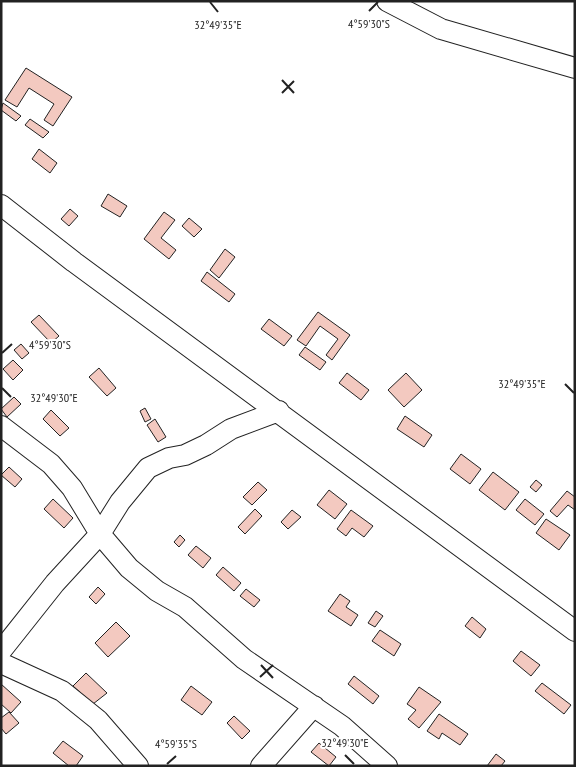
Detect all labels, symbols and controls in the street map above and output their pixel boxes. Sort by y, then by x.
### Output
text: 4°59'30"S [348,16,390,31]
text: 32°49'35"E [194,17,242,32]
text: 4°59'30"S [29,337,71,352]
text: 32°49'35"E [498,376,546,391]
text: 32°49'30"E [30,390,78,405]
text: 32°49'30"E [321,735,369,750]
text: 4°59'35"S [155,736,197,751]

